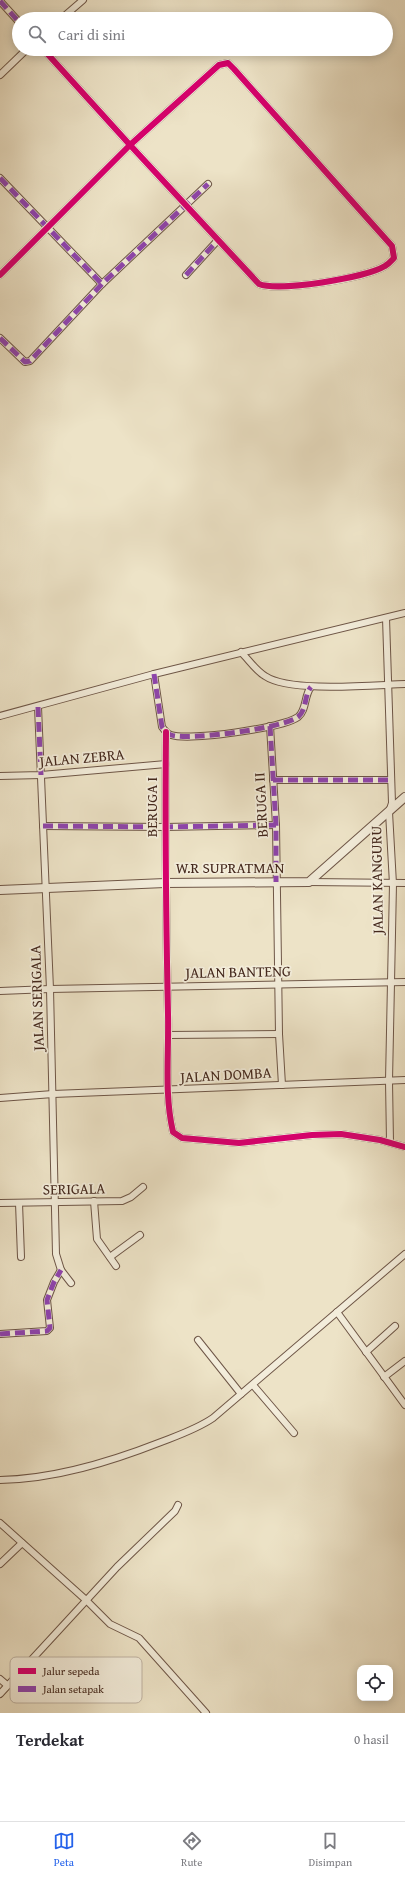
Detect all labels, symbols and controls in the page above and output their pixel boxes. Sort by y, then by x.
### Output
search box [12,12,393,56]
icon: search [26,23,48,45]
text: Cari di sini [58,24,125,45]
street label: JALAN ZEBRA [37,743,125,772]
street label: BERUGA II [248,772,273,838]
street label: BERUGA I [141,777,162,837]
street label: JALAN KANGURU [365,826,388,936]
street label: W.R SUPRATMAN [176,857,285,878]
street label: JALAN SERIGALA [24,945,49,1053]
street label: JALAN BANTENG [183,960,291,983]
street label: JALAN DOMBA [178,1062,272,1087]
street label: SERIGALA [43,1177,105,1200]
legend [10,1657,142,1703]
text: Jalur sepeda [41,1663,100,1679]
map controls [357,1665,393,1701]
button: locate [357,1665,393,1701]
text: Jalan setapak [41,1681,104,1697]
text: Terdekat [16,1727,84,1752]
text: 0 hasil [354,1730,389,1749]
tab: Peta [53,1830,75,1870]
tab: Rute [181,1830,203,1870]
tab: Disimpan [309,1830,352,1870]

